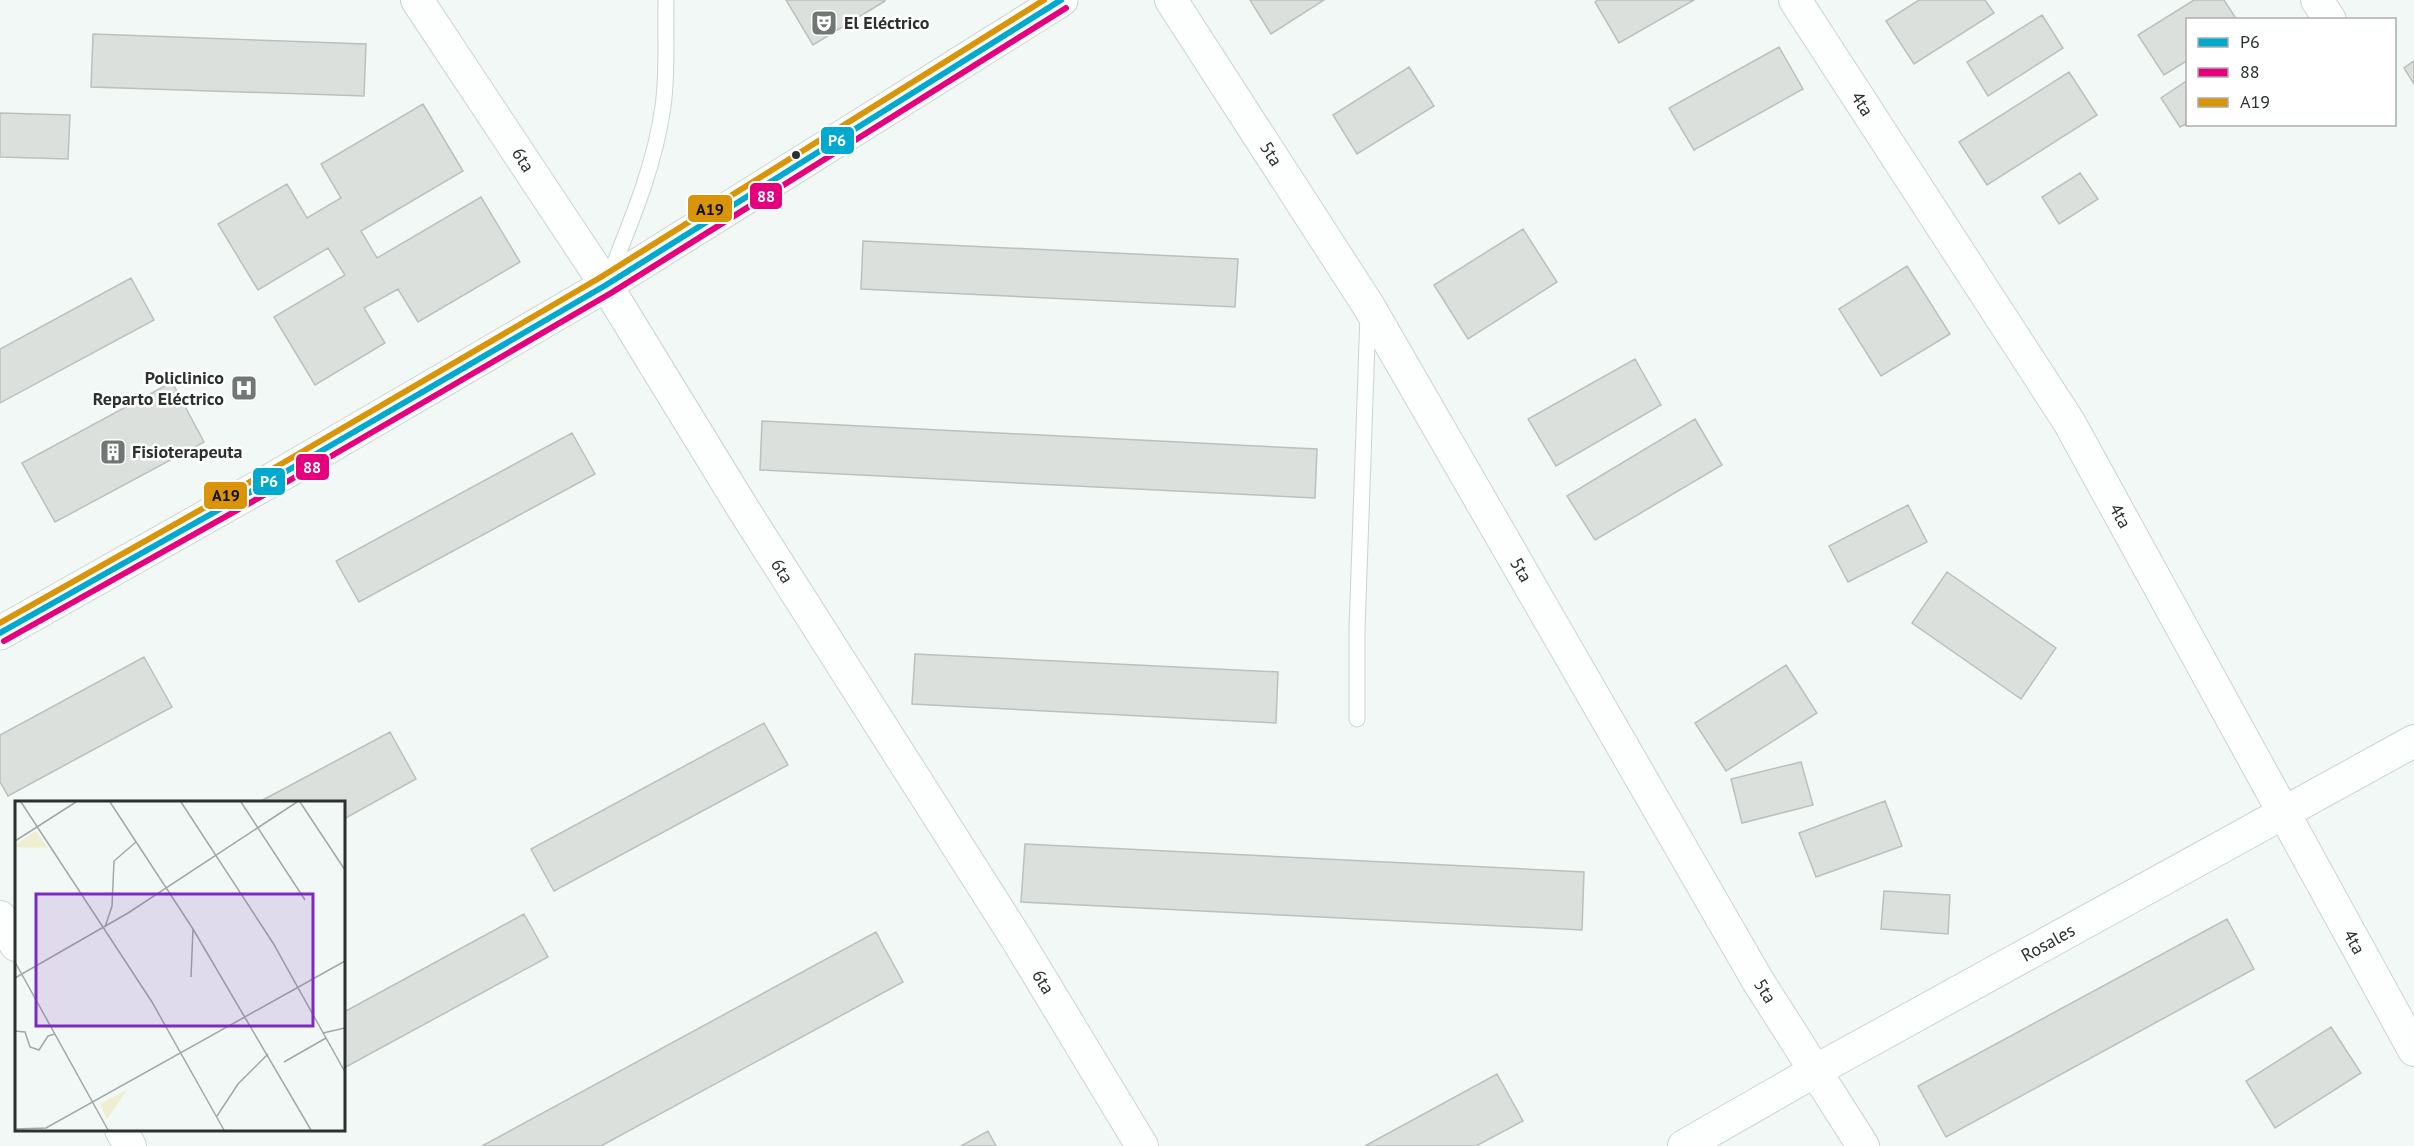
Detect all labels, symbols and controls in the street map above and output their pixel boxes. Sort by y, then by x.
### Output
theatre icon: El Eléctrico [809,8,839,38]
place label: El Eléctrico [844,11,930,34]
legend [2186,18,2396,126]
text: P6 [2240,30,2260,53]
text: 88 [2240,60,2260,83]
street label: 4ta [1846,87,1879,120]
text: A19 [2240,90,2270,113]
line badge: P6 [820,126,855,155]
text: P6 [828,130,846,150]
street label: 5ta [1255,137,1288,170]
street label: 6ta [507,143,540,176]
unlabelled marker [790,149,802,161]
line badge: 88 [749,182,783,210]
text: 88 [757,186,775,206]
line badge: A19 [687,194,733,223]
text: A19 [696,199,724,219]
place label: Policlinico Reparto Eléctrico [93,366,224,410]
hospital icon: Policlinico Reparto Eléctrico [229,373,259,403]
building icon: Fisioterapeuta [98,437,128,467]
place label: Fisioterapeuta [132,440,243,463]
line badge: 88 [295,453,330,481]
text: 88 [303,457,321,477]
line badge: P6 [252,467,286,496]
text: P6 [260,471,278,491]
line badge: A19 [203,481,248,510]
text: A19 [212,485,240,505]
street label: 4ta [2104,499,2137,532]
street label: 5ta [1505,553,1538,586]
street label: 6ta [766,554,799,587]
inset map [15,801,345,1131]
street label: Rosales [2017,918,2079,967]
street label: 4ta [2338,925,2371,958]
street label: 6ta [1027,965,1060,998]
street label: 5ta [1749,974,1782,1007]

